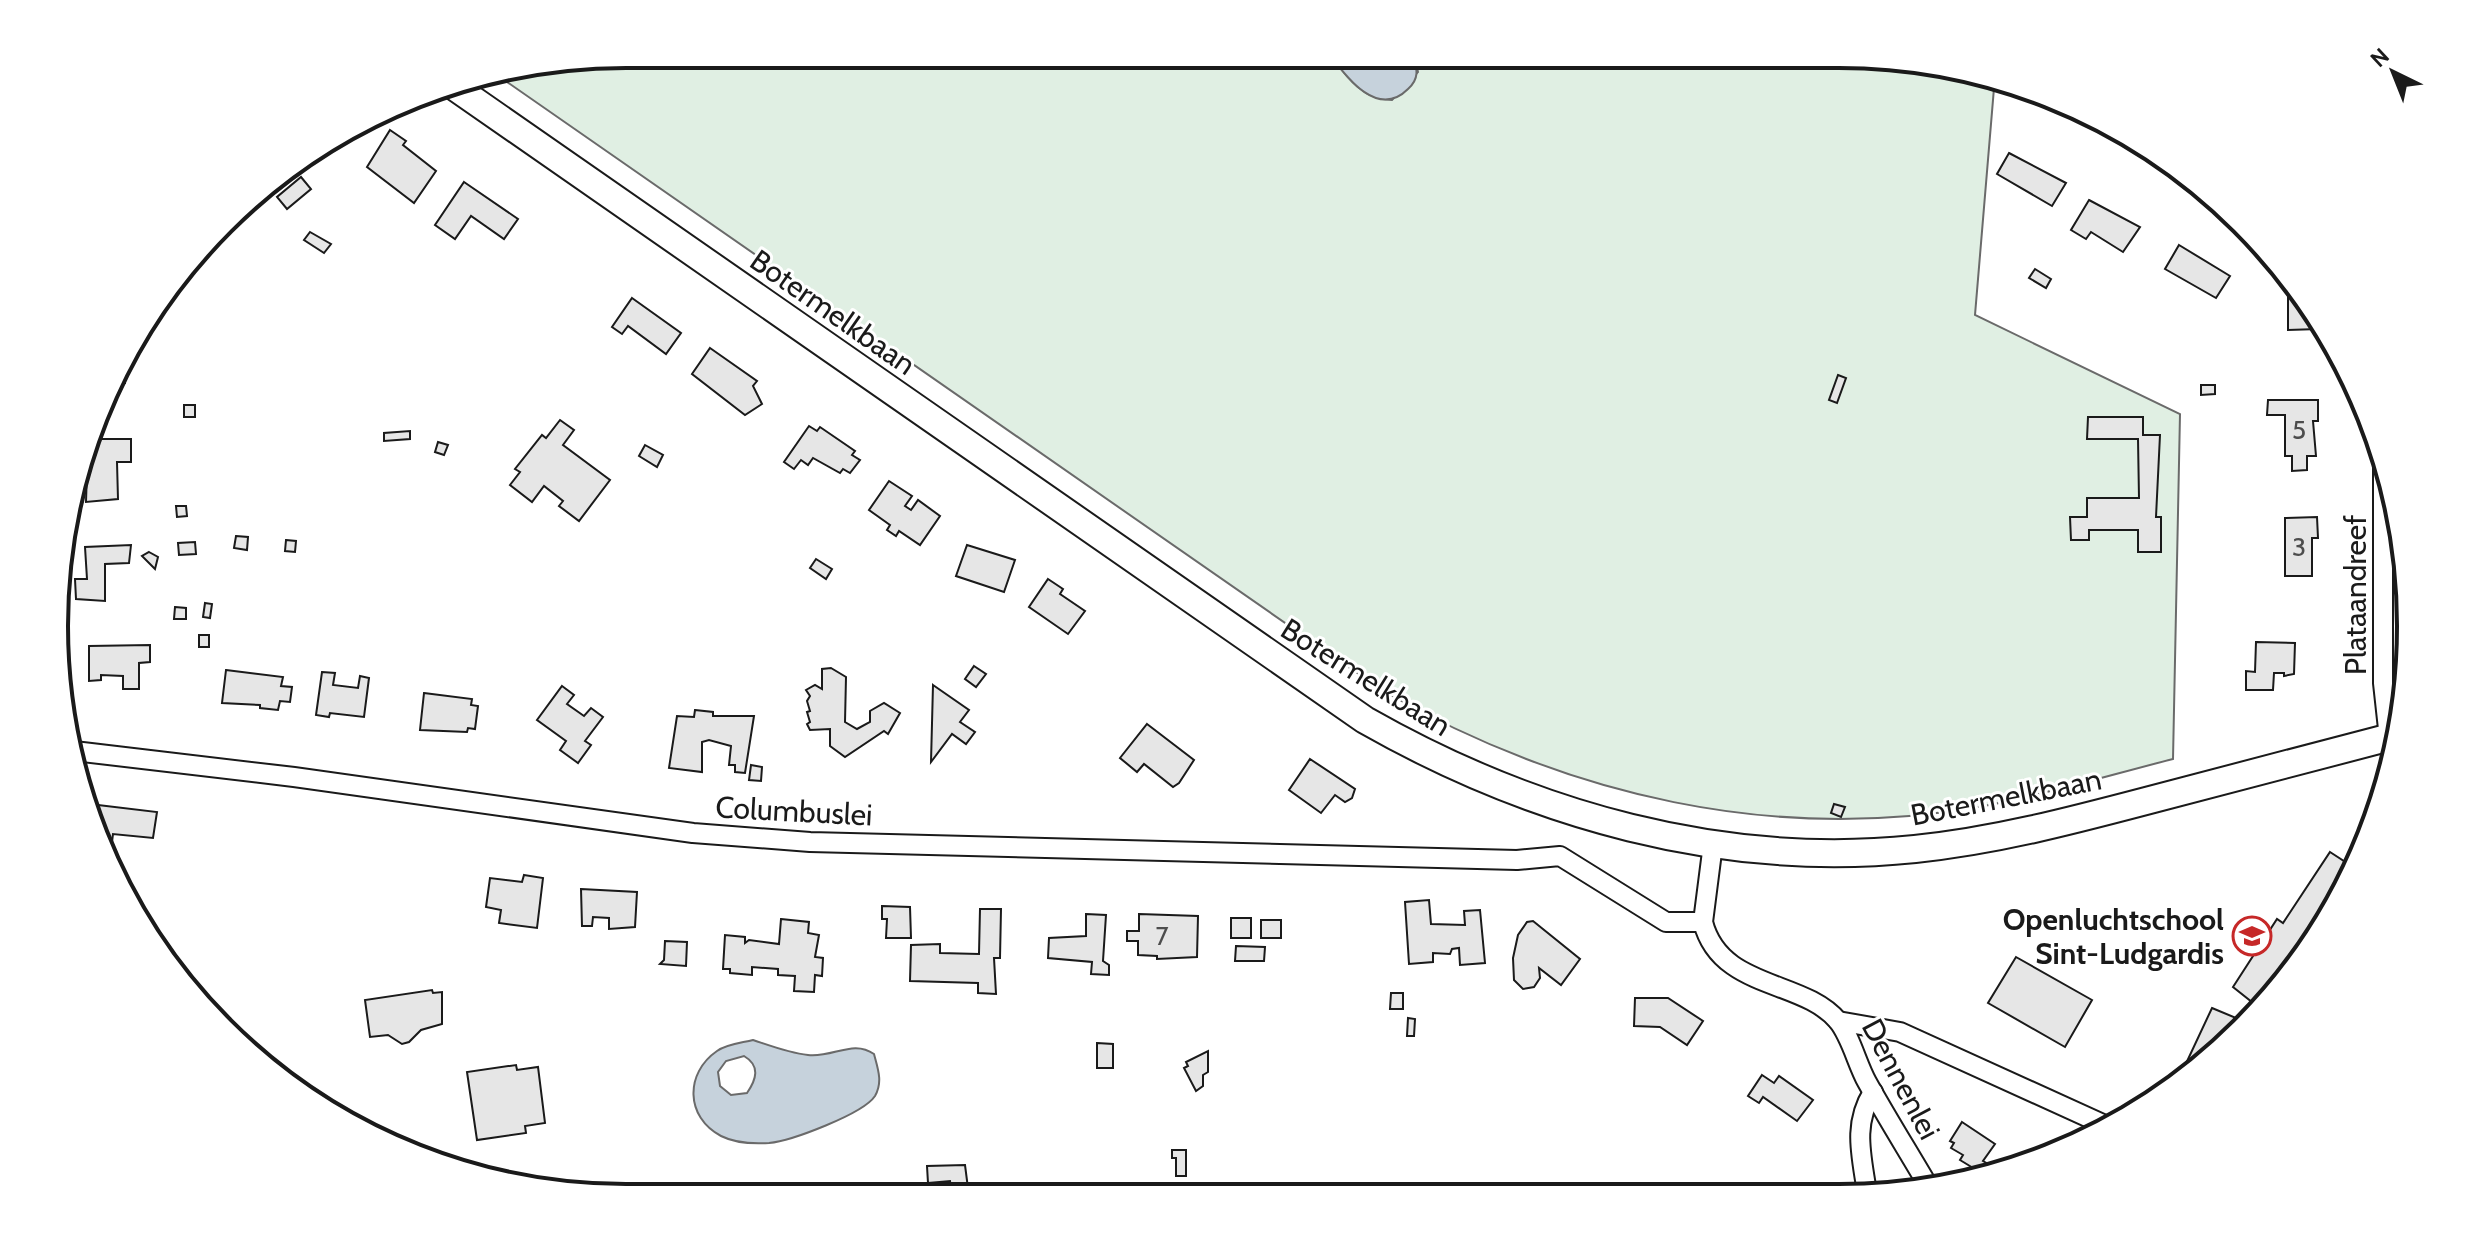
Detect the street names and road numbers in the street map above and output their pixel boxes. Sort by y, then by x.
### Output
street label: Botermelkbaan [743,241,923,383]
street label: Plataandreef [2337,515,2374,675]
street label: Botermelkbaan [1274,610,1458,744]
street label: Botermelkbaan [1908,760,2104,834]
street label: Columbuslei [715,788,873,834]
street label: Dennenlei [1854,1012,1948,1146]

